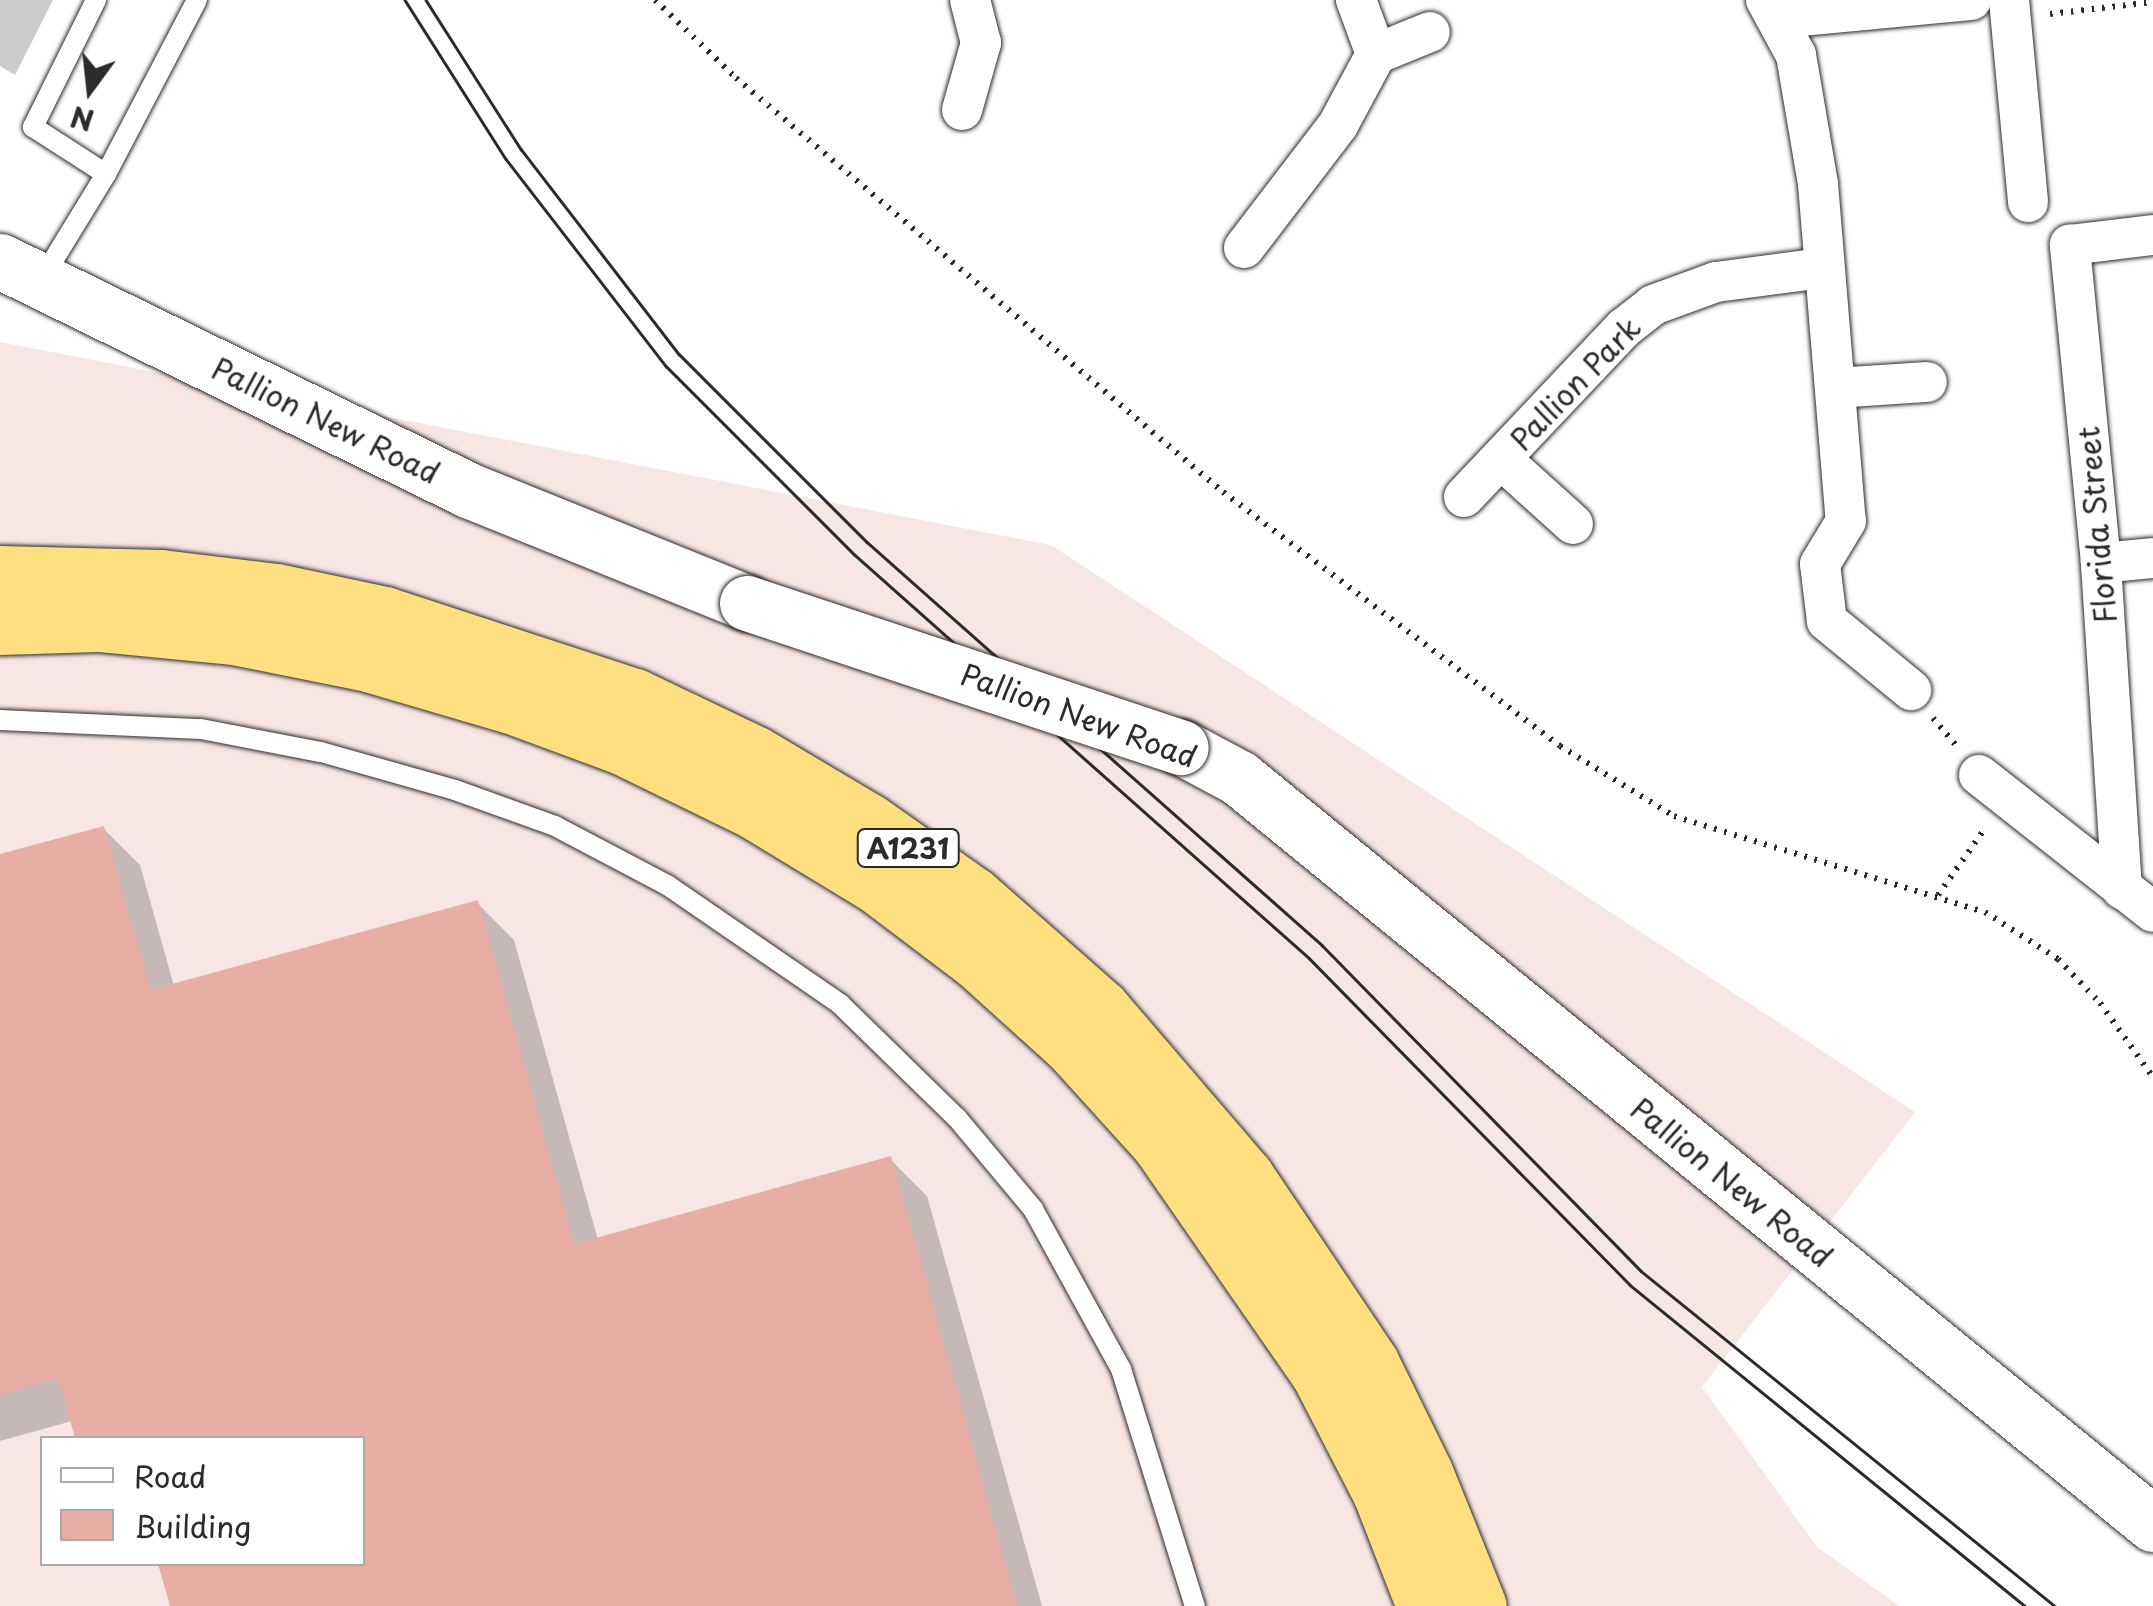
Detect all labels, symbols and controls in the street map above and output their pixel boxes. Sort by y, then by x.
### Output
north arrow [40,40,140,140]
text: N [66,96,98,143]
street label: Pallion Park [1502,309,1648,457]
street label: Pallion New Road [206,349,446,491]
street label: Florida Street [2069,424,2123,626]
street label: Pallion New Road [955,655,1203,775]
road number: A1231 [856,825,960,871]
street label: Pallion New Road [1623,1089,1841,1275]
legend [40,1436,365,1566]
text: Road [134,1453,207,1498]
text: Building [134,1503,251,1548]

